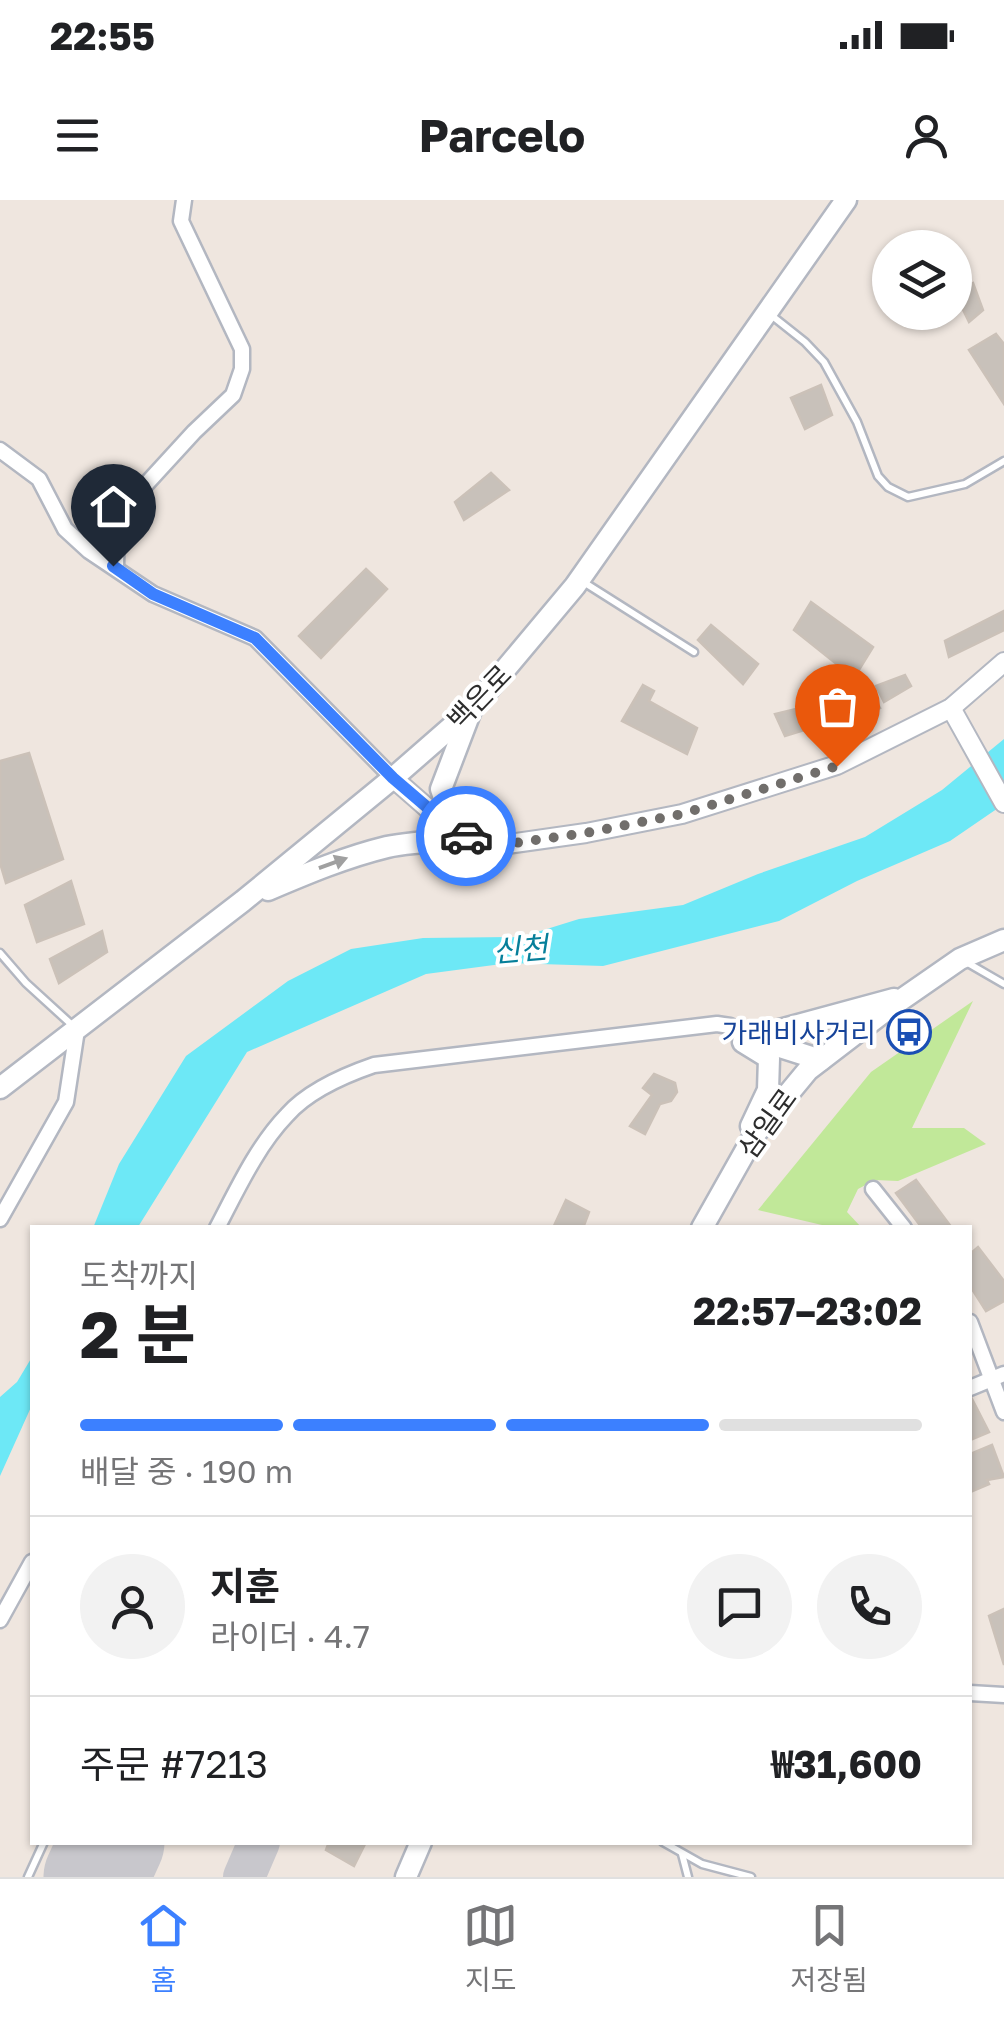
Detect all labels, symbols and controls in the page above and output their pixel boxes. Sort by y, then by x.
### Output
text: 22:55 [50,13,155,58]
icon: menu [50,108,105,163]
text: Parcelo [419,108,585,162]
icon: person [899,108,954,163]
map controls [872,230,972,330]
button: layers [872,230,972,330]
pin [71,464,156,567]
icon: home [86,479,141,534]
street label: 백은로 [440,658,518,736]
pin [795,664,880,767]
icon: bag [810,679,865,734]
courier [416,786,516,886]
icon: car [439,809,494,864]
one-way arrow [319,855,349,870]
water label: 신천 [491,928,552,969]
bus stop icon: 가래비사거리 [886,1009,932,1055]
place label: 가래비사거리 [721,1016,876,1049]
street label: 삼일로 [731,1082,803,1164]
text: 도착까지 [80,1256,198,1294]
text: 22:57–23:02 [693,1288,922,1333]
text: 2 분 [80,1294,196,1372]
text: 배달 중 · 190 m [80,1452,293,1490]
button: person [80,1554,185,1659]
button: chat [687,1554,792,1659]
button: phone [817,1554,922,1659]
text: 지훈 [210,1563,280,1608]
text: 라이더 · 4.7 [210,1617,370,1655]
text: 주문 #7213 [80,1741,268,1786]
text: ₩31,600 [771,1741,922,1786]
tab: 홈 [136,1898,191,1998]
tab: 지도 [463,1898,518,1998]
tab: 저장됨 [791,1898,868,1998]

